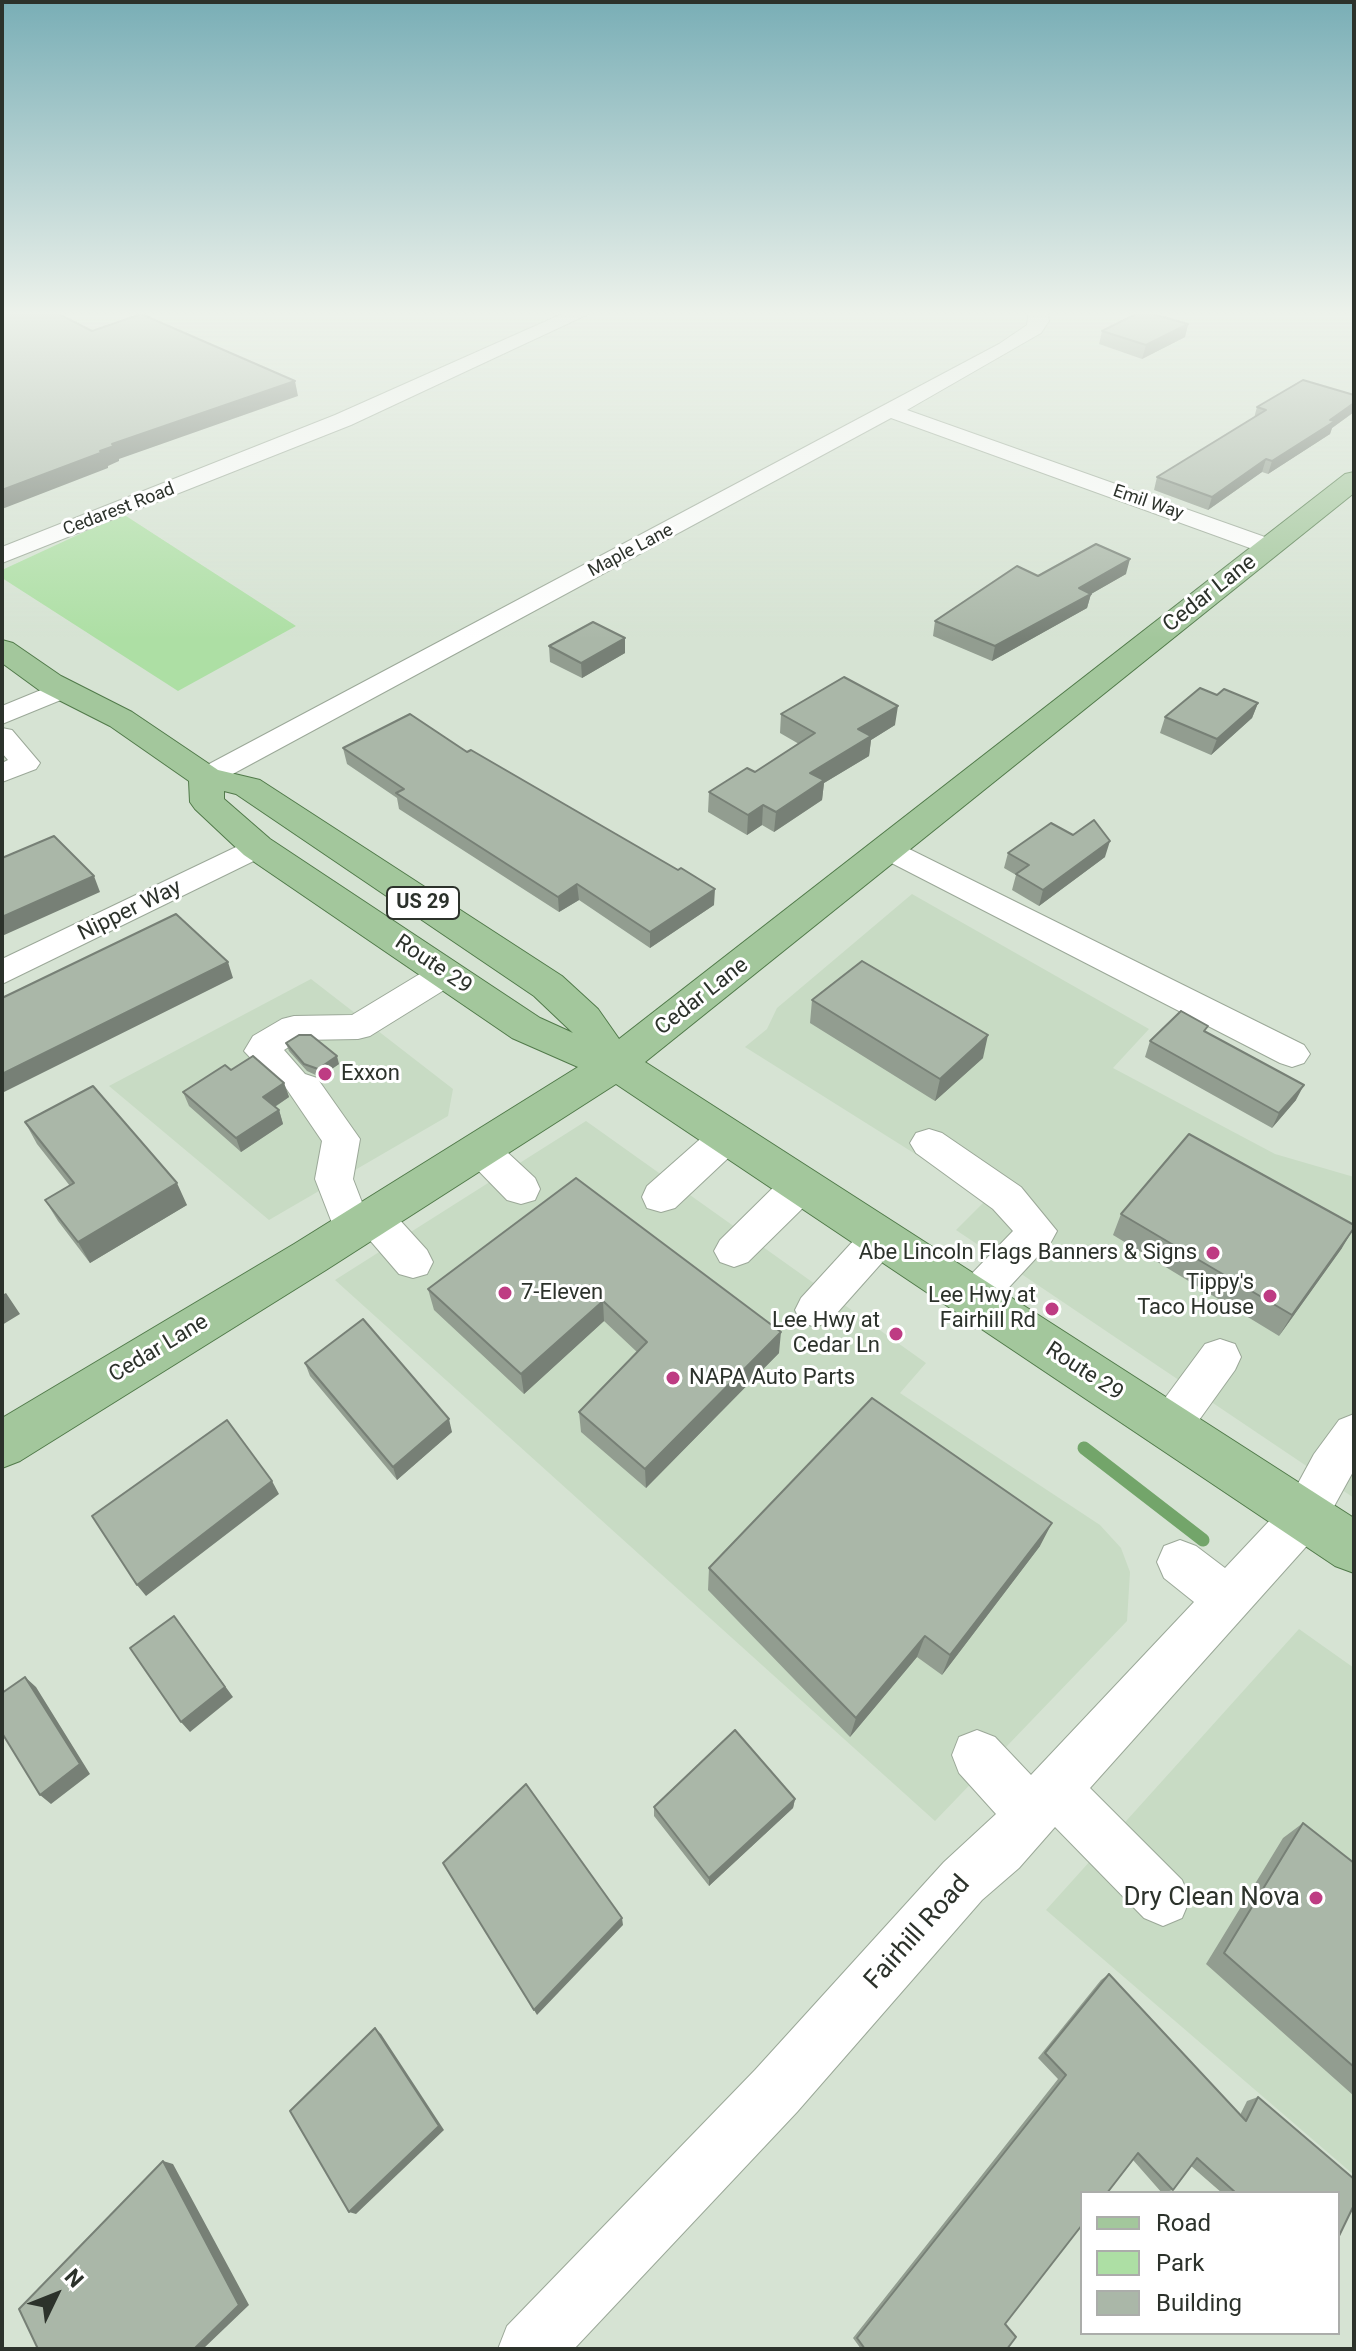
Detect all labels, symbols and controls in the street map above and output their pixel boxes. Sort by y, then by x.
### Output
street label: Cedarest Road [60,479,178,541]
street label: Emil Way [1110,481,1186,525]
street label: Maple Lane [585,520,677,582]
street label: Cedar Lane [1158,549,1262,639]
street label: Nipper Way [74,875,186,947]
road number: US 29 [387,887,459,919]
street label: Route 29 [389,930,477,1000]
street label: Cedar Lane [650,952,754,1042]
place label: Exxon [341,1061,400,1087]
marker: Exxon [316,1065,334,1083]
place label: Abe Lincoln Flags Banners & Signs [859,1240,1197,1266]
marker: Abe Lincoln Flags Banners & Signs [1204,1244,1222,1262]
place label: Tippy's Taco House [1137,1270,1254,1322]
place label: 7-Eleven [521,1280,603,1306]
place label: Lee Hwy at Fairhill Rd [928,1283,1036,1334]
marker: 7-Eleven [496,1284,514,1302]
marker: Tippy's Taco House [1261,1287,1279,1305]
marker: Lee Hwy at Fairhill Rd [1043,1300,1061,1318]
place label: Lee Hwy at Cedar Ln [772,1308,880,1360]
street label: Cedar Lane [105,1309,213,1389]
marker: Lee Hwy at Cedar Ln [887,1325,905,1343]
street label: Route 29 [1040,1337,1128,1407]
place label: NAPA Auto Parts [689,1365,855,1391]
marker: NAPA Auto Parts [664,1369,682,1387]
street label: Fairhill Road [859,1870,977,1996]
place label: Dry Clean Nova [1123,1882,1300,1914]
marker: Dry Clean Nova [1307,1889,1325,1907]
legend [1080,2191,1340,2335]
text: Road [1156,2209,1211,2237]
text: Park [1156,2249,1204,2277]
north arrow [16,2255,96,2335]
text: N [59,2264,88,2292]
text: Building [1156,2289,1242,2317]

